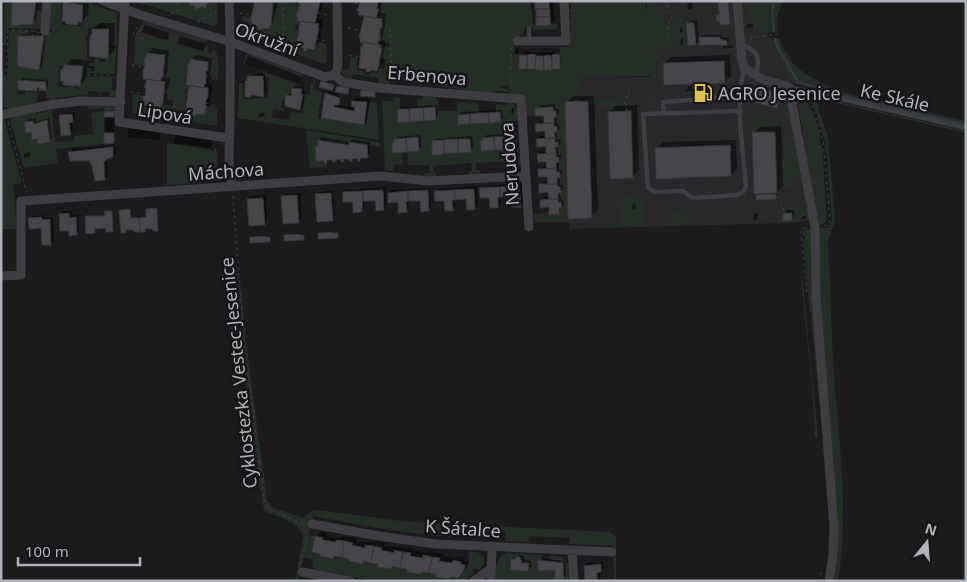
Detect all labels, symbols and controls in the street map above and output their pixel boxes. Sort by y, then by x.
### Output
street label: Okružní [232,16,303,62]
street label: Erbenova [386,60,468,90]
street label: Ke Skále [858,77,932,117]
place label: AGRO Jesenice [718,81,841,105]
fuel station icon: AGRO Jesenice [692,82,714,104]
street label: Lipová [136,97,194,129]
street label: Nerudova [494,122,524,206]
street label: Máchova [187,156,265,186]
street label: Cyklostezka Vestec-Jesenice [214,256,262,490]
street label: K Šátalce [424,513,502,543]
north arrow [902,517,952,567]
text: N [923,518,939,540]
scale bar [18,534,140,566]
text: 100 m [25,541,69,561]

